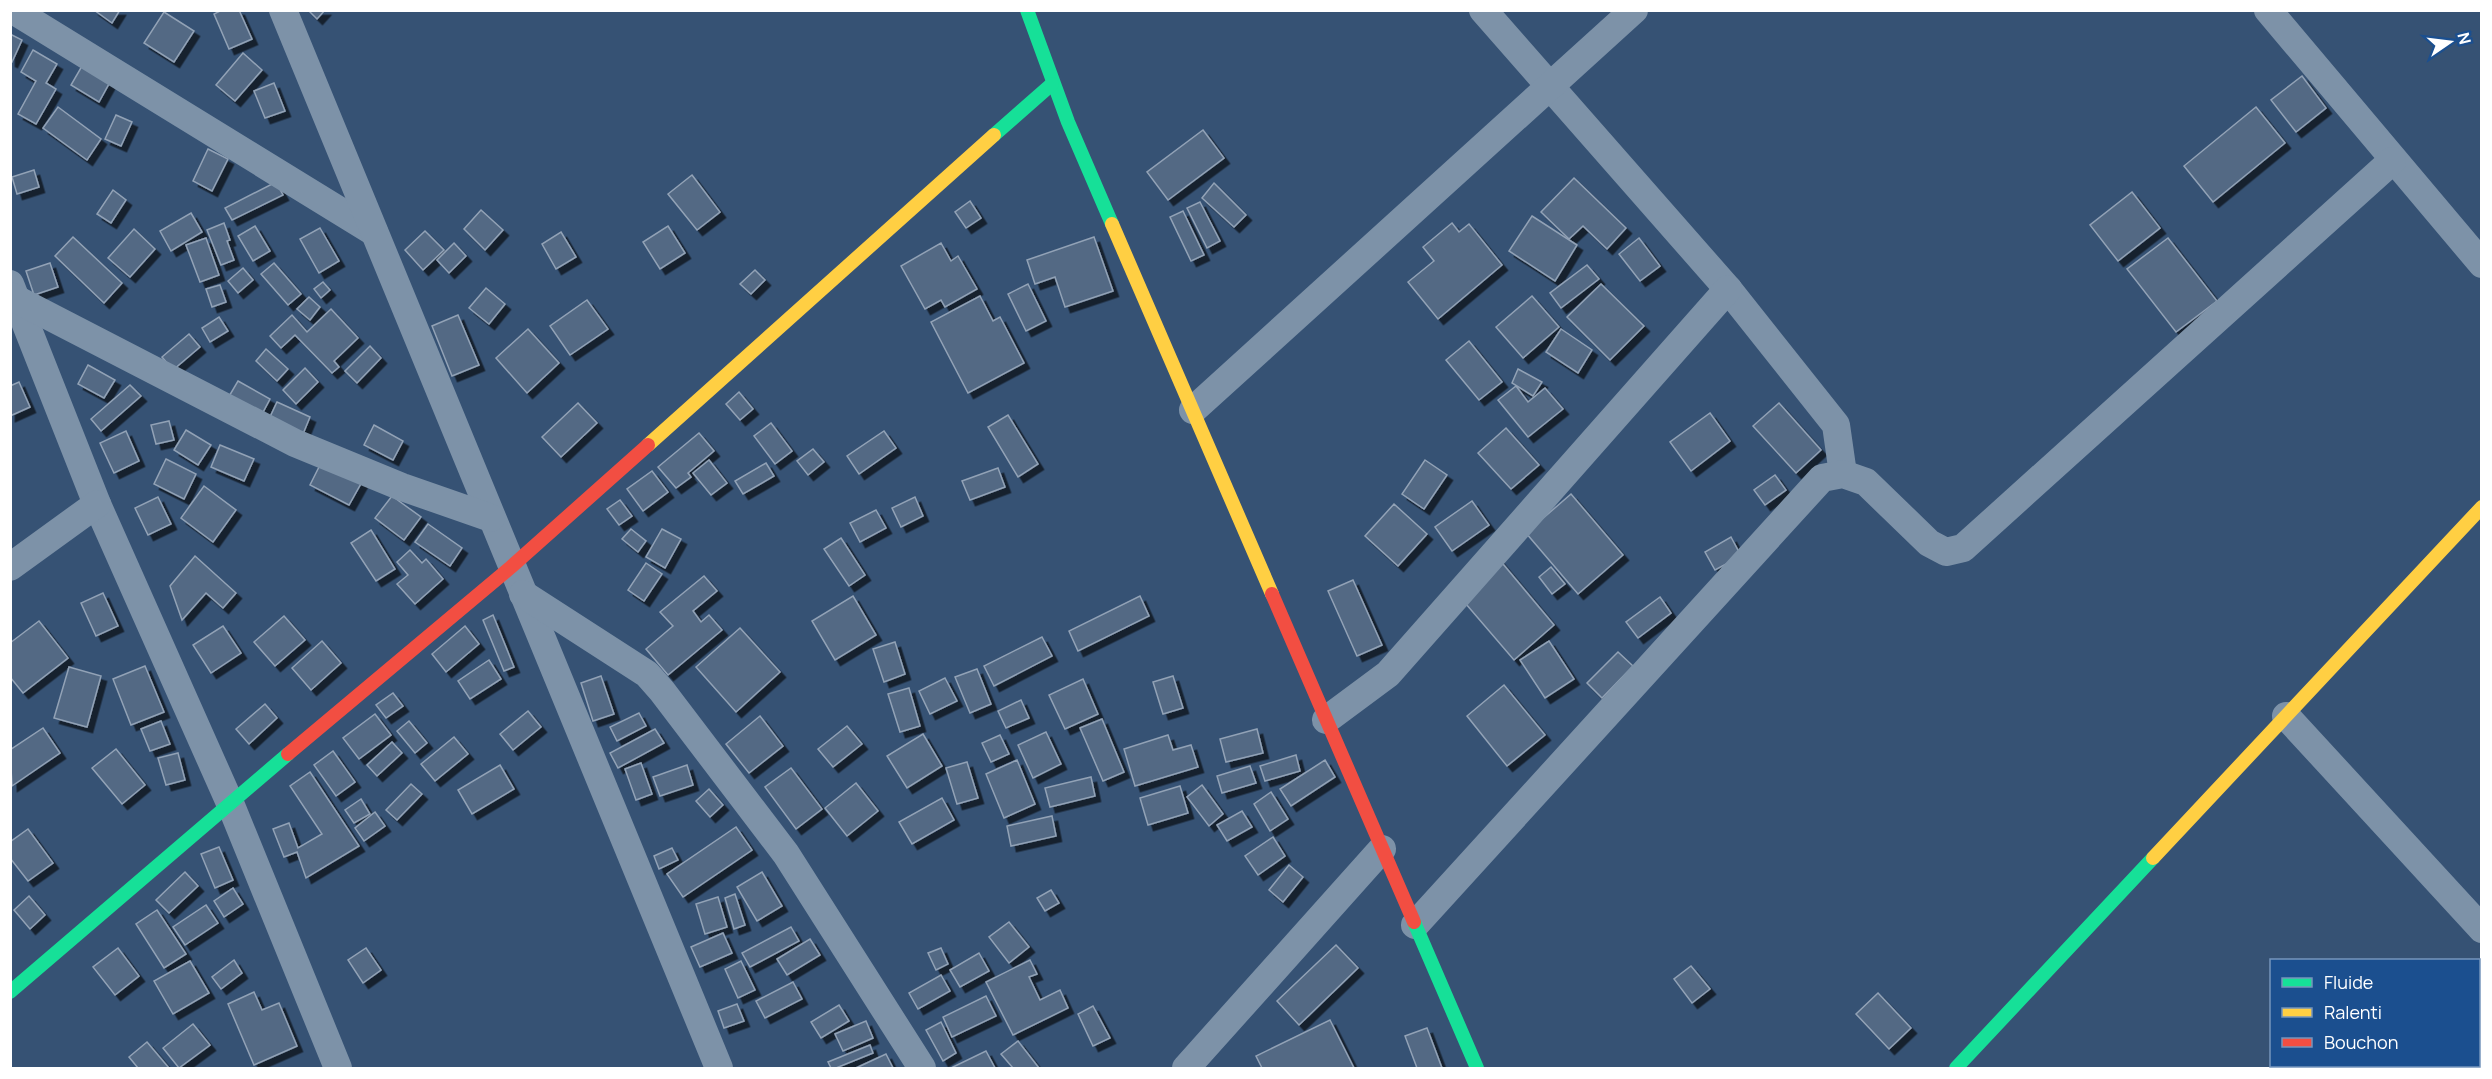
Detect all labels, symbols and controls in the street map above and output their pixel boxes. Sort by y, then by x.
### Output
north arrow [2420,12,2480,72]
text: N [2452,30,2477,47]
legend [2270,959,2480,1067]
text: Fluide [2324,970,2373,994]
text: Ralenti [2324,1000,2382,1024]
text: Bouchon [2324,1030,2398,1054]

